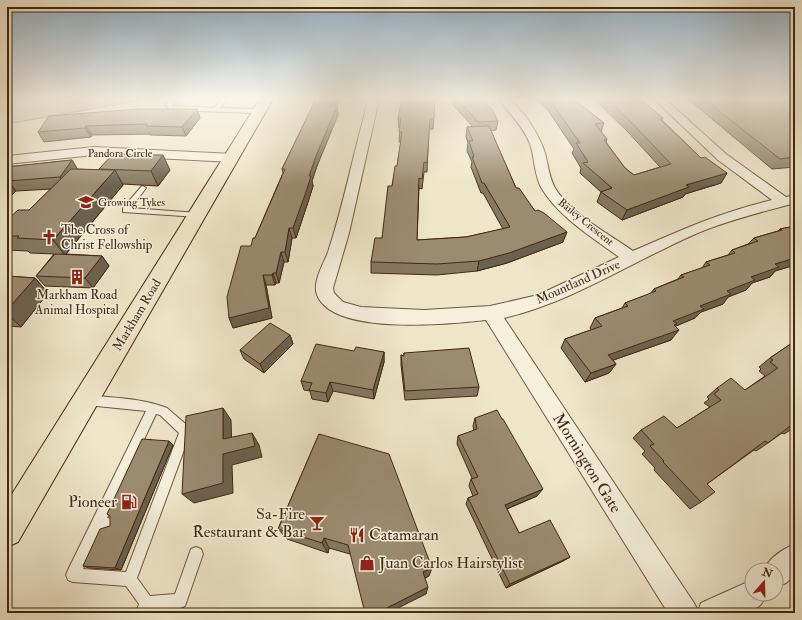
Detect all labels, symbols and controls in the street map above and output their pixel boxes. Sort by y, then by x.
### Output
street label: Pandora Circle [88,147,153,160]
school or university icon: Growing Tykes [77,193,95,211]
place label: Growing Tykes [98,196,165,210]
street label: Bailey Crescent [555,196,617,249]
place label: The Cross of Christ Fellowship [61,222,153,254]
church icon: The Cross of Christ Fellowship [40,228,58,246]
street label: Mountland Drive [533,256,623,308]
building icon: Markham Road Animal Hospital [68,268,86,286]
street label: Markham Road [109,276,165,354]
place label: Markham Road Animal Hospital [34,287,120,319]
street label: Mornington Gate [548,409,626,517]
place label: Pioneer [68,492,117,512]
fuel station icon: Pioneer [120,493,138,511]
place label: Sa-Fire Restaurant & Bar [192,504,305,542]
bar icon: Sa-Fire Restaurant & Bar [308,514,326,532]
place label: Catamaran [369,525,439,545]
restaurant icon: Catamaran [348,526,366,544]
place label: Juan Carlos Hairstylist [378,553,523,574]
shop icon: Juan Carlos Hairstylist [358,554,376,572]
north arrow [744,562,784,602]
text: N [759,565,775,581]

